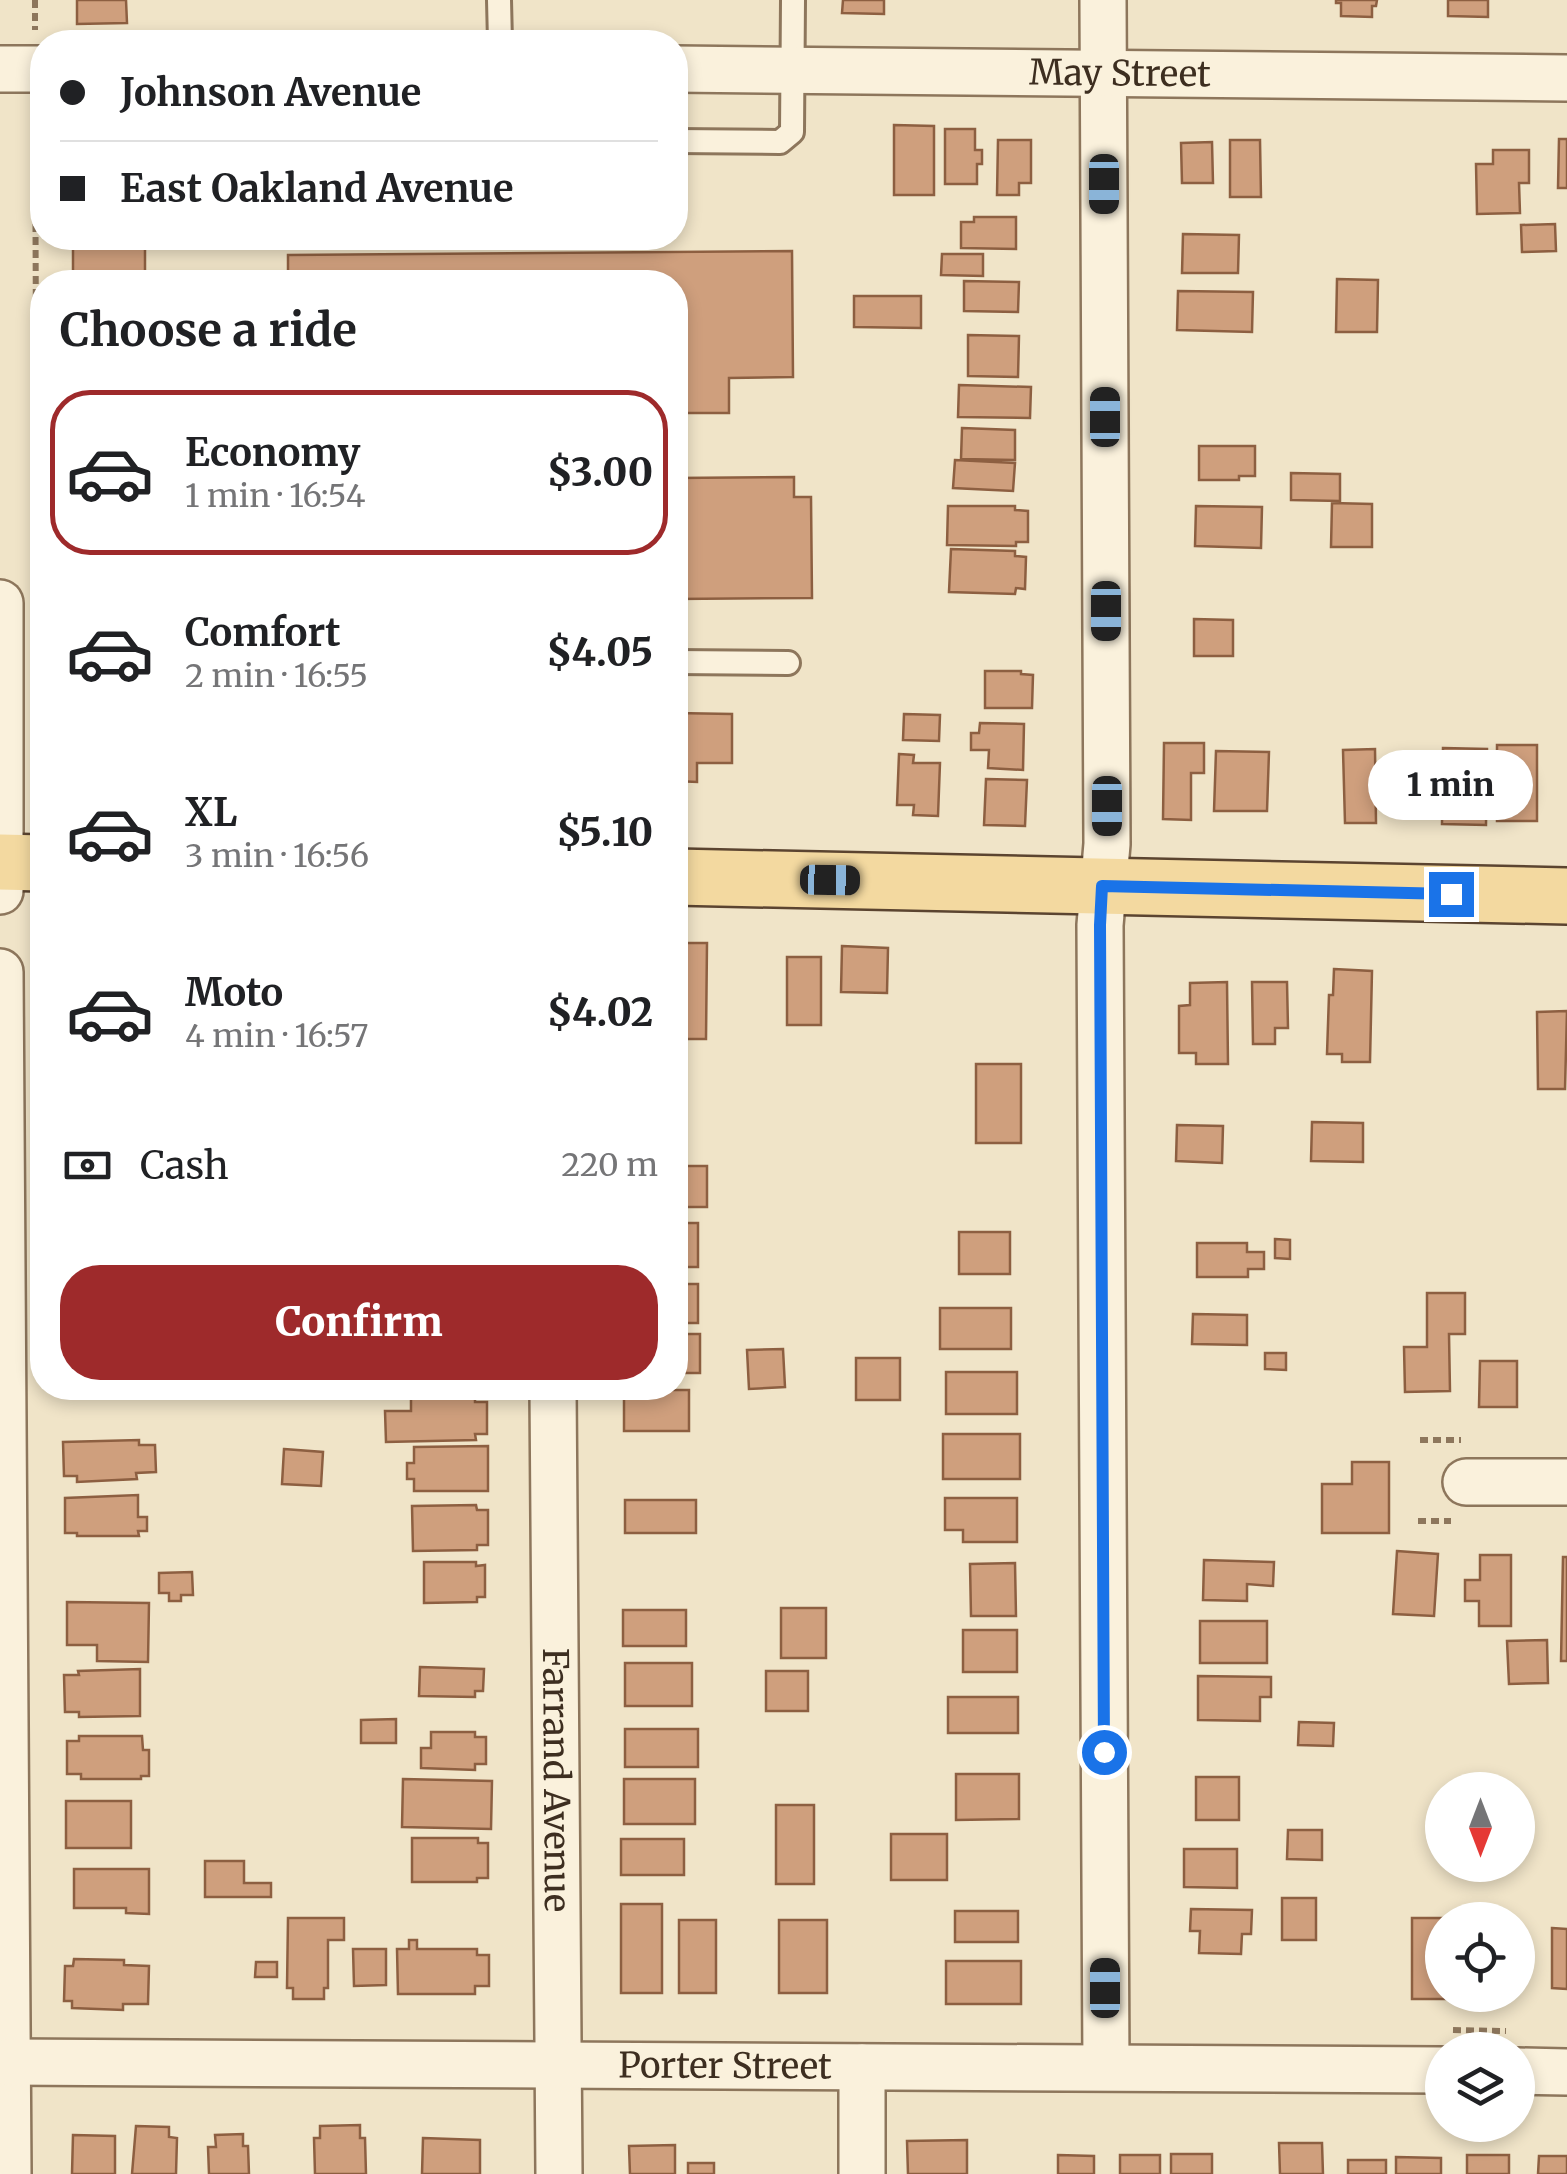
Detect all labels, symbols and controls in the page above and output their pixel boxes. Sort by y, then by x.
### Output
street label: May Street [1029,51,1211,96]
text: Johnson Avenue [120,69,421,116]
car [1089,154,1119,214]
text: East Oakland Avenue [120,165,513,212]
text: Choose a ride [60,302,357,358]
car [1090,387,1120,447]
icon: car [65,428,155,518]
text: Economy [185,429,360,476]
text: $3.00 [547,449,653,496]
text: 1 min · 16:54 [185,476,366,516]
car [1091,581,1121,641]
icon: car [65,608,155,698]
text: Comfort [185,609,341,656]
text: $4.05 [546,629,653,676]
text: 2 min · 16:55 [185,656,368,696]
callout: 1 min [1368,749,1534,819]
text: 1 min [1407,765,1494,805]
car [1092,776,1122,836]
icon: car [65,788,155,878]
text: XL [185,789,237,836]
text: $5.10 [556,809,653,856]
text: 3 min · 16:56 [185,836,369,876]
car [800,864,860,896]
route end [1429,872,1474,917]
icon: car [65,968,155,1058]
text: Moto [185,969,283,1016]
text: $4.02 [547,989,653,1036]
text: 4 min · 16:57 [185,1016,369,1056]
icon: cash [60,1138,115,1193]
text: Cash [140,1142,229,1189]
text: 220 m [561,1145,658,1185]
button: Confirm [60,1265,658,1380]
street label: Farrand Avenue [533,1648,579,1912]
route start [1082,1730,1127,1775]
north arrow [1425,1772,1535,1882]
map controls [1425,1772,1535,2142]
button: locate [1425,1902,1535,2012]
car [1090,1958,1120,2018]
button: layers [1425,2032,1535,2142]
street label: Porter Street [618,2043,832,2089]

